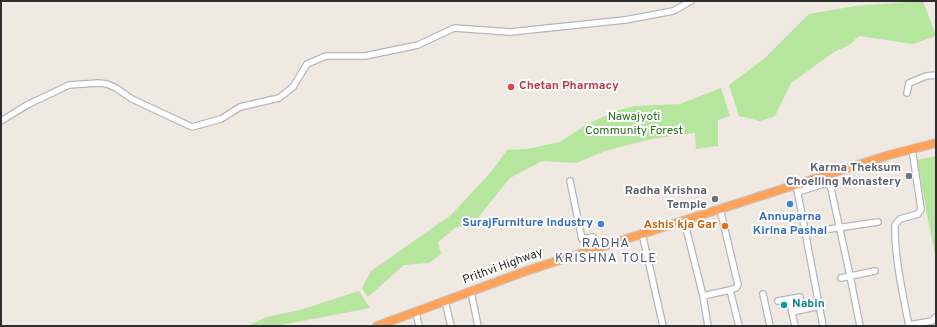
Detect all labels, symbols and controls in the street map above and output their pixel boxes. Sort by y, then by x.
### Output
place label: Chetan Pharmacy [519,80,619,94]
marker: Chetan Pharmacy [506,82,516,92]
park label: Nawajyoti Community Forest [585,111,683,139]
place label: Karma Theksum Choelling Monastery [786,162,901,190]
marker: Karma Theksum Choelling Monastery [904,171,914,181]
place label: Radha Krishna Temple [625,185,707,213]
marker: Radha Krishna Temple [710,194,720,204]
marker: Annuparna Kirina Pashal [785,199,795,209]
place label: Annuparna Kirina Pashal [753,211,827,239]
place label: SurajFurniture Industry [462,217,593,231]
marker: SurajFurniture Industry [596,219,606,229]
place label: Ashis kja Gar [643,219,717,233]
marker: Ashis kja Gar [720,221,730,231]
district label: RADHA KRISHNA TOLE [555,236,657,267]
street label: Prithvi Highway [461,246,545,288]
place label: Nabin [792,298,825,312]
marker: Nabin [779,300,789,310]

